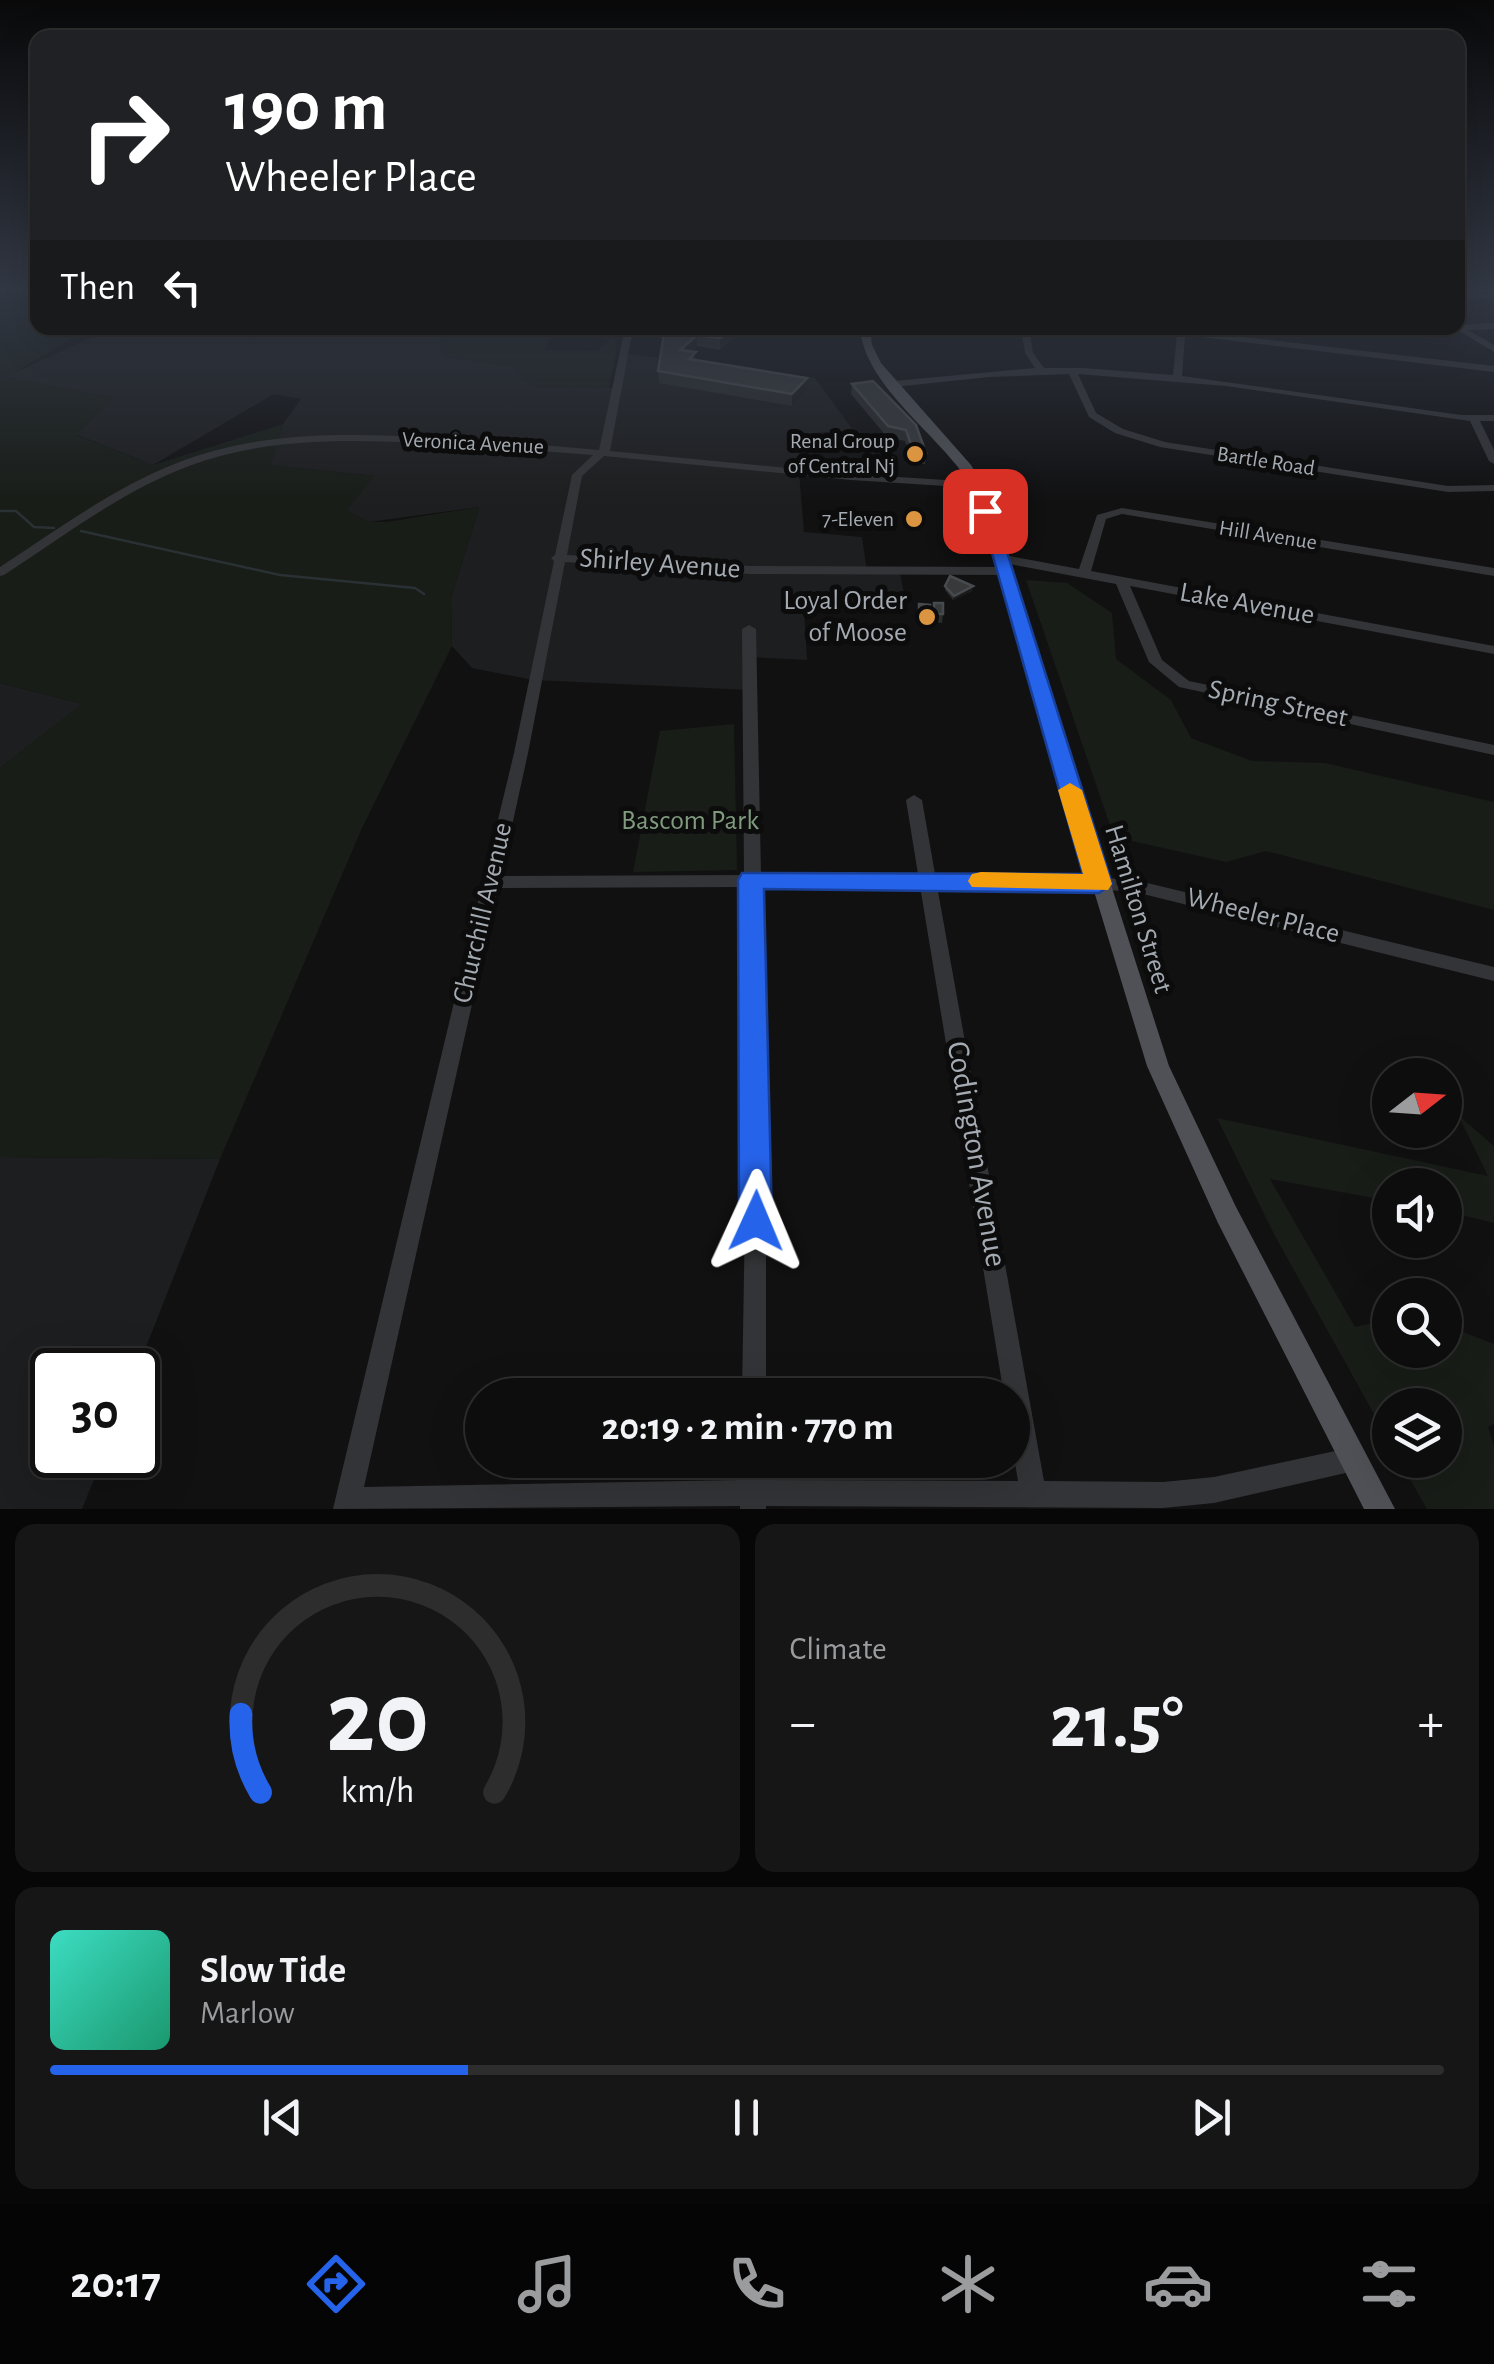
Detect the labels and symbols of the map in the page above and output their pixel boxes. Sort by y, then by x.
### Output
street label: Veronica Avenue [401,428,545,458]
place label: Renal Group of Central Nj [788,430,895,477]
street label: Bartle Road [1215,442,1317,480]
marker: Renal Group of Central Nj [904,443,926,465]
pin [943,469,1028,554]
place label: 7-Eleven [822,508,894,530]
marker: 7-Eleven [903,508,925,530]
street label: Hill Avenue [1217,516,1319,554]
street label: Shirley Avenue [579,544,741,584]
street label: Lake Avenue [1178,578,1316,630]
place label: Loyal Order of Moose [783,587,907,647]
marker: Loyal Order of Moose [916,606,938,628]
street label: Spring Street [1206,676,1350,732]
park label: Bascom Park [621,807,759,835]
street label: Churchill Avenue [449,820,517,1006]
street label: Hamilton Street [1099,822,1177,997]
street label: Wheeler Place [1184,883,1342,949]
street label: Codington Avenue [941,1039,1013,1269]
north arrow [1372,1058,1462,1148]
position arrow [704,1169,808,1273]
speed limit sign: 30 [30,1348,160,1478]

